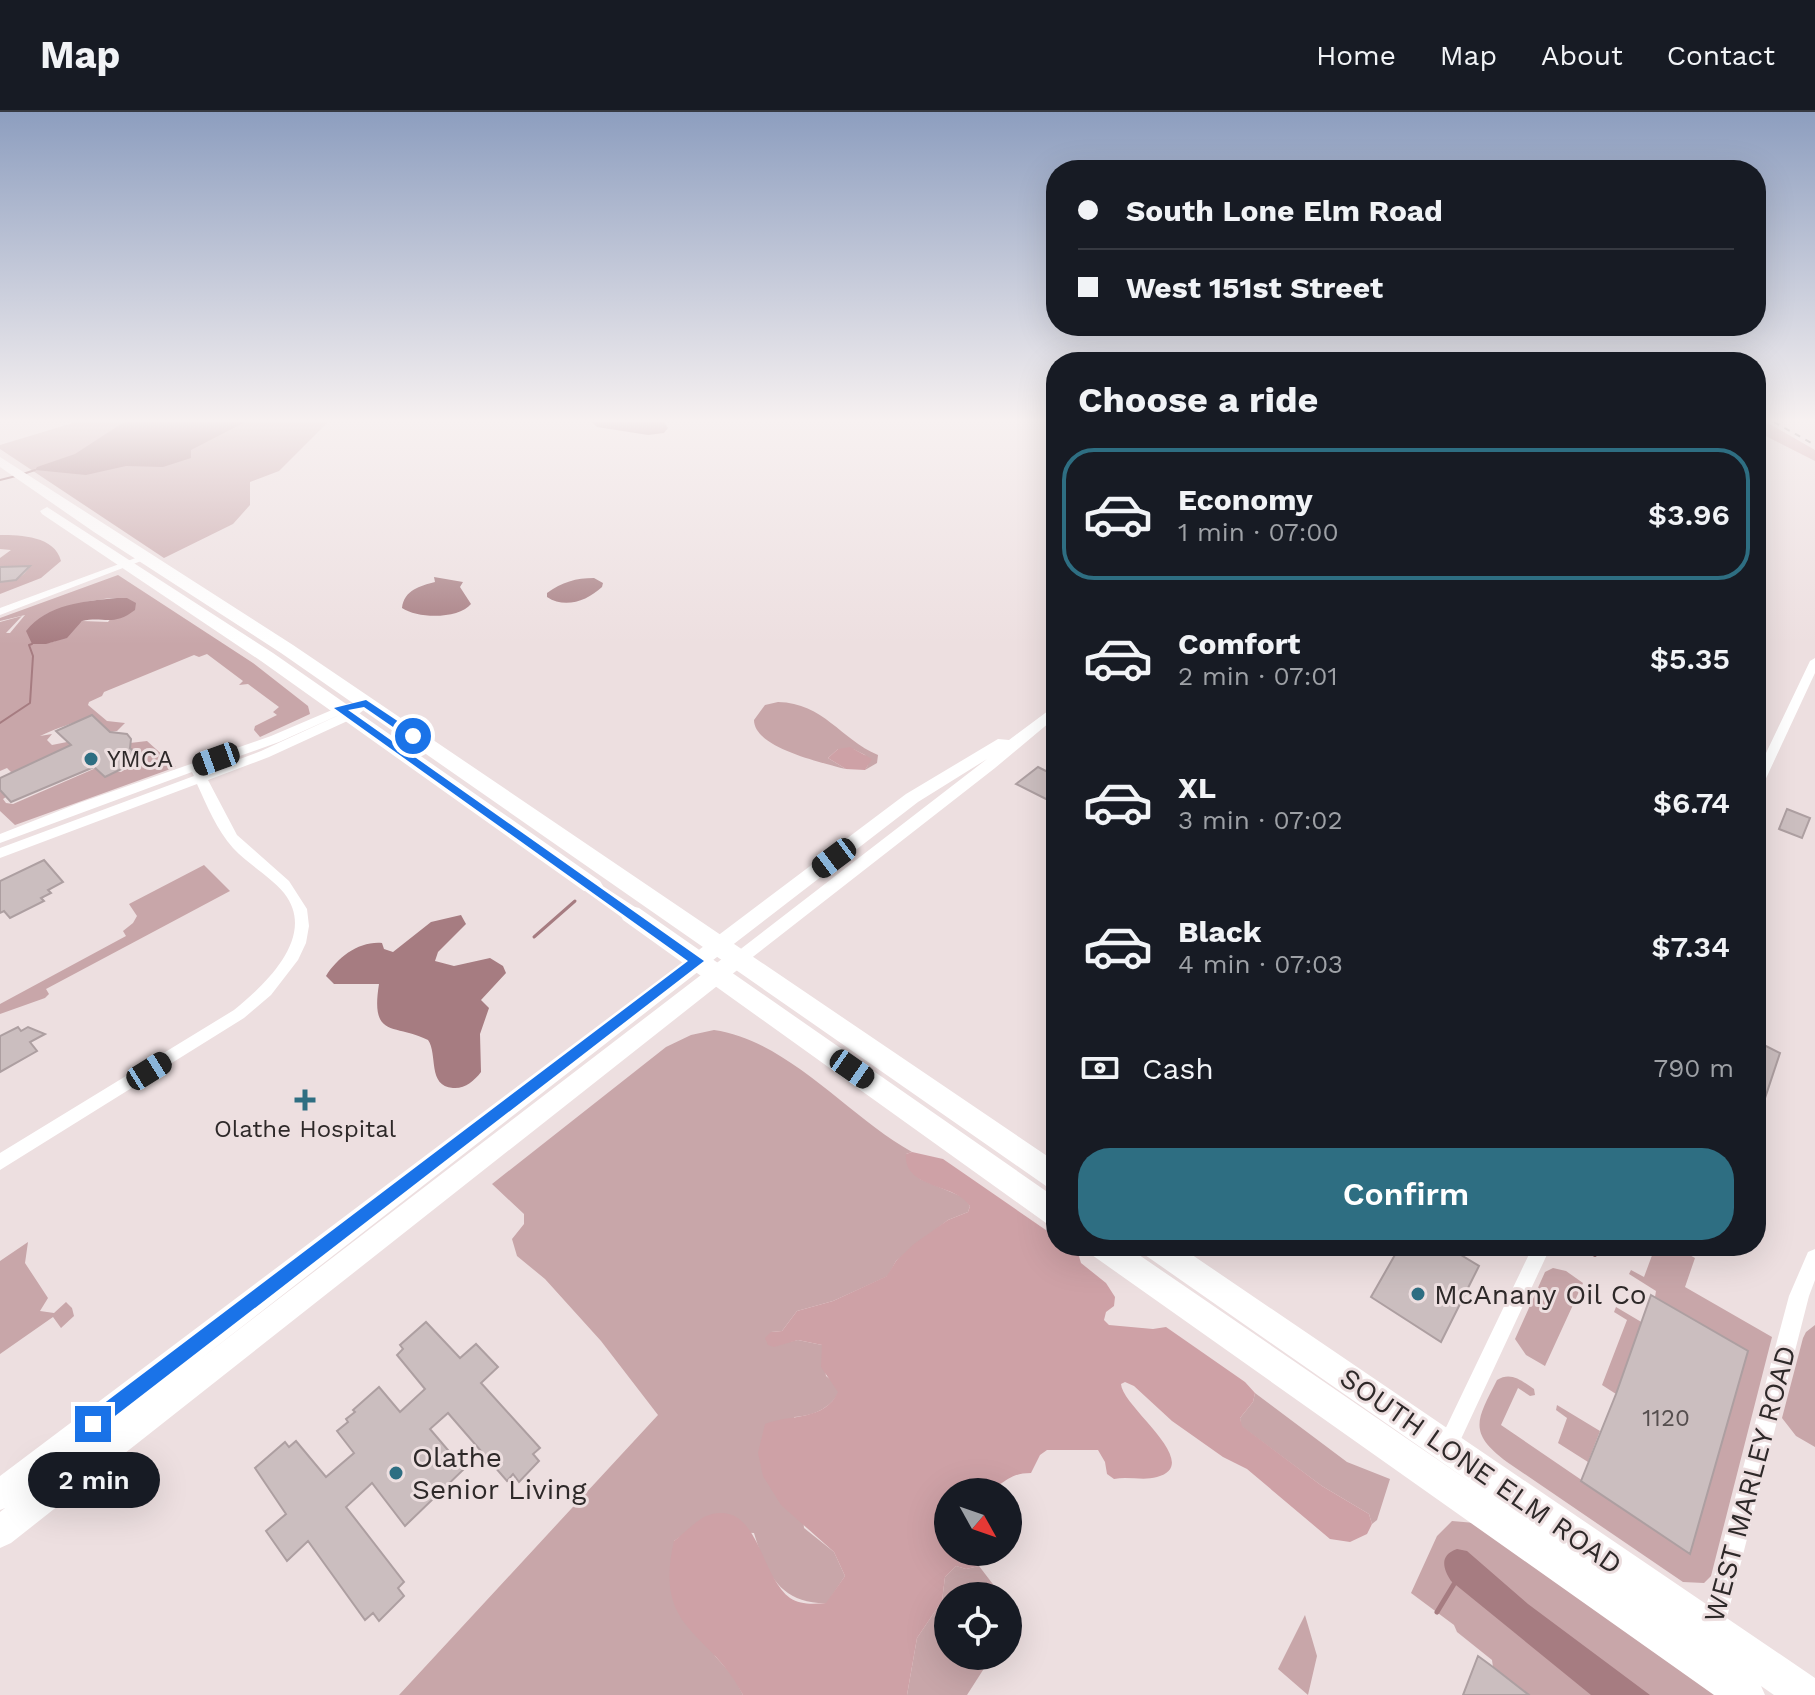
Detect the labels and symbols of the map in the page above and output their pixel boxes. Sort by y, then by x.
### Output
route start [395,718,431,754]
car [189,740,243,778]
place label: YMCA [107,745,173,773]
marker: YMCA [82,750,100,768]
car [808,834,860,882]
car [825,1045,879,1093]
car [122,1048,176,1094]
marker: Olathe Hospital [294,1089,316,1111]
place label: Olathe Hospital [214,1115,397,1143]
place label: McAnany Oil Co [1434,1278,1647,1311]
marker: McAnany Oil Co [1409,1285,1427,1303]
street label: WEST MARLEY ROAD [1697,1342,1803,1626]
street label: SOUTH LONE ELM ROAD [1334,1361,1628,1581]
house number: 1120 [1642,1404,1690,1432]
route end [75,1406,111,1442]
place label: Olathe Senior Living [412,1441,587,1506]
callout: 2 min [27,1452,159,1508]
marker: Olathe Senior Living [387,1464,405,1482]
north arrow [934,1478,1022,1566]

